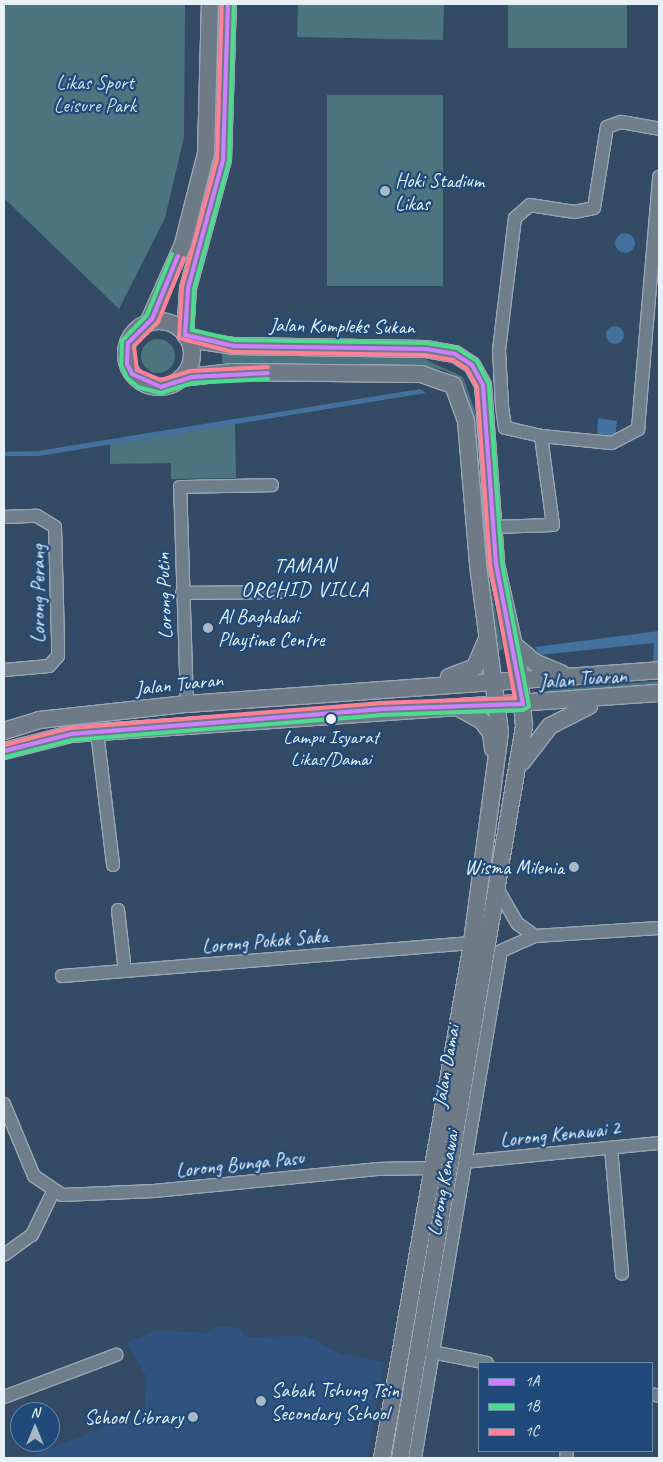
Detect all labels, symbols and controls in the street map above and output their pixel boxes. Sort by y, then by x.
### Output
park label: Likas Sport Leisure Park [53,71,137,118]
place label: Hoki Stadium Likas [395,168,485,215]
marker: Hoki Stadium Likas [379,185,391,197]
street label: Jalan Kompleks Sukan [269,313,415,339]
street label: Lorong Perang [26,545,50,643]
street label: Lorong Putin [151,552,177,640]
district label: TAMAN ORCHID VILLA [240,552,370,602]
place label: Al Baghdadi Playtime Centre [218,604,325,651]
marker: Al Baghdadi Playtime Centre [202,622,214,634]
street label: Jalan Tuaran [539,664,627,694]
street label: Jalan Tuaran [134,668,224,700]
marker: Lampu Isyarat Likas/Damai [326,714,336,724]
place label: Lampu Isyarat Likas/Damai [283,727,379,771]
place label: Wisma Milenia [464,855,564,879]
marker: Wisma Milenia [568,861,580,873]
street label: Lorong Pokok Saka [201,924,329,958]
street label: Jalan Damai [427,1023,465,1109]
street label: Lorong Kenawai 2 [499,1116,621,1152]
street label: Lorong Kenawai [422,1129,464,1237]
street label: Lorong Bunga Pasu [175,1145,305,1183]
legend [478,1362,653,1452]
text: 1A [525,1372,539,1391]
place label: Sabah Tshung Tsin Secondary School [271,1378,399,1425]
marker: Sabah Tshung Tsin Secondary School [255,1395,267,1407]
text: 1B [525,1397,540,1416]
north arrow [10,1402,60,1452]
text: N [31,1404,39,1421]
place label: School Library [85,1405,183,1429]
marker: School Library [187,1411,199,1423]
text: 1C [525,1422,539,1441]

